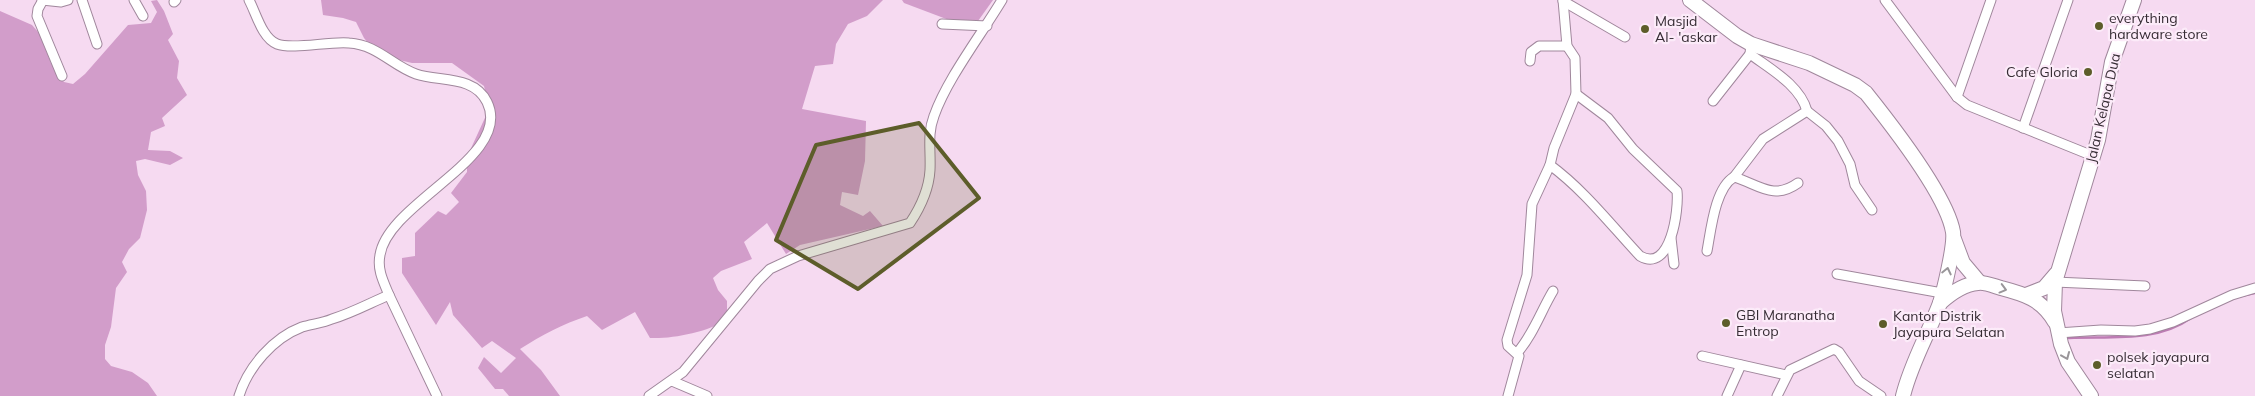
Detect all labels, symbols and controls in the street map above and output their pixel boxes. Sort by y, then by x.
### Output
place label: everything hardware store [2109,9,2208,43]
place label: Masjid Al- 'askar [1655,12,1718,46]
marker: everything hardware store [2093,20,2105,32]
marker: Masjid Al- 'askar [1639,23,1651,35]
street label: Jalan Kelapa Dua [2082,51,2124,165]
place label: Cafe Gloria [2006,63,2078,81]
marker: Cafe Gloria [2082,66,2094,78]
one-way arrow [1941,266,1952,275]
one-way arrow [1998,283,2006,293]
place label: GBI Maranatha Entrop [1736,306,1835,340]
place label: Kantor Distrik Jayapura Selatan [1893,307,2005,341]
marker: GBI Maranatha Entrop [1720,317,1732,329]
marker: Kantor Distrik Jayapura Selatan [1877,318,1889,330]
place label: polsek jayapura selatan [2107,348,2209,382]
one-way arrow [2059,351,2070,360]
marker: polsek jayapura selatan [2091,359,2103,371]

